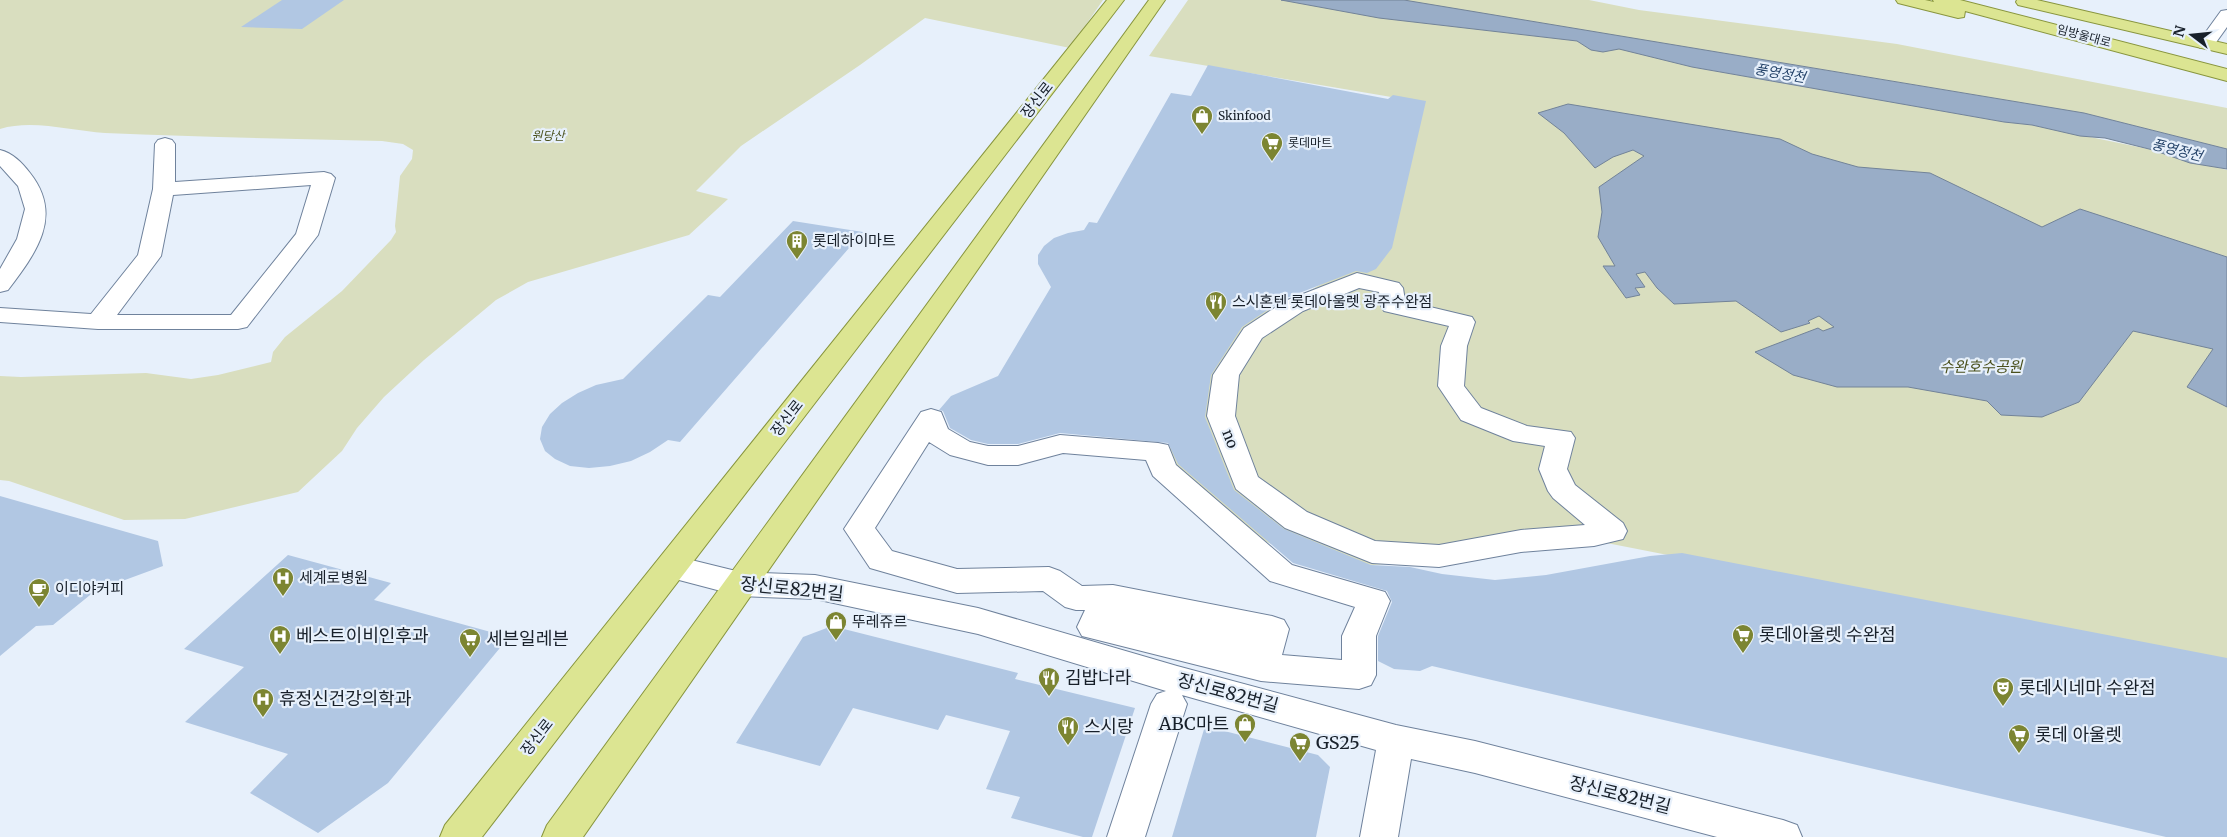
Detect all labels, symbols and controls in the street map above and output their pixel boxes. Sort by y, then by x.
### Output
north arrow [2167,10,2217,60]
street label: 임방울대로 [2056,21,2113,50]
text: N [2169,24,2190,39]
water label: 풍영정천 [1753,60,1808,87]
street label: 장신로 [1016,78,1057,122]
shop icon: Skinfood [1190,104,1214,135]
place label: Skinfood [1218,108,1271,123]
park label: 원당산 [531,128,567,143]
supermarket icon: 롯데마트 [1260,131,1284,162]
place label: 롯데마트 [1288,135,1332,150]
water label: 풍영정천 [2150,135,2205,165]
building icon: 롯데하이마트 [785,229,809,260]
place label: 롯데하이마트 [813,231,896,250]
restaurant icon: 스시혼텐 롯데아울렛 광주수완점 [1204,290,1228,321]
place label: 스시혼텐 롯데아울렛 광주수완점 [1232,292,1432,311]
park label: 수완호수공원 [1940,357,2024,376]
street label: 장신로 [766,396,807,440]
street label: no [1218,427,1243,451]
hospital icon: 세계로병원 [271,566,295,597]
place label: 세계로병원 [299,568,368,587]
street label: 장신로82번길 [739,572,845,605]
cafe icon: 이디야커피 [27,577,51,608]
place label: 이디야커피 [55,579,124,598]
shop icon: 뚜레쥬르 [824,610,848,641]
place label: 뚜레쥬르 [852,612,907,631]
supermarket icon: 롯데아울렛 수완점 [1731,623,1755,654]
place label: 롯데아울렛 수완점 [1759,623,1896,646]
hospital icon: 베스트이비인후과 [268,624,292,655]
place label: 베스트이비인후과 [296,624,429,647]
supermarket icon: 세븐일레븐 [458,627,482,658]
place label: 세븐일레븐 [486,627,569,650]
restaurant icon: 김밥나라 [1037,666,1061,697]
place label: 김밥나라 [1065,666,1132,689]
street label: 장신로82번길 [1175,668,1281,717]
theatre icon: 롯데시네마 수완점 [1991,676,2015,707]
place label: 롯데시네마 수완점 [2019,676,2156,699]
hospital icon: 휴정신건강의학과 [251,687,275,718]
place label: 휴정신건강의학과 [279,687,412,710]
place label: ABC마트 [1158,712,1229,735]
shop icon: ABC마트 [1233,712,1257,743]
street label: 장신로 [516,715,557,759]
restaurant icon: 스시랑 [1056,715,1080,746]
place label: 스시랑 [1084,715,1134,738]
supermarket icon: 롯데 아울렛 [2007,723,2031,754]
place label: 롯데 아울렛 [2035,723,2122,746]
supermarket icon: GS25 [1288,731,1312,762]
place label: GS25 [1316,731,1360,754]
street label: 장신로82번길 [1567,771,1673,818]

